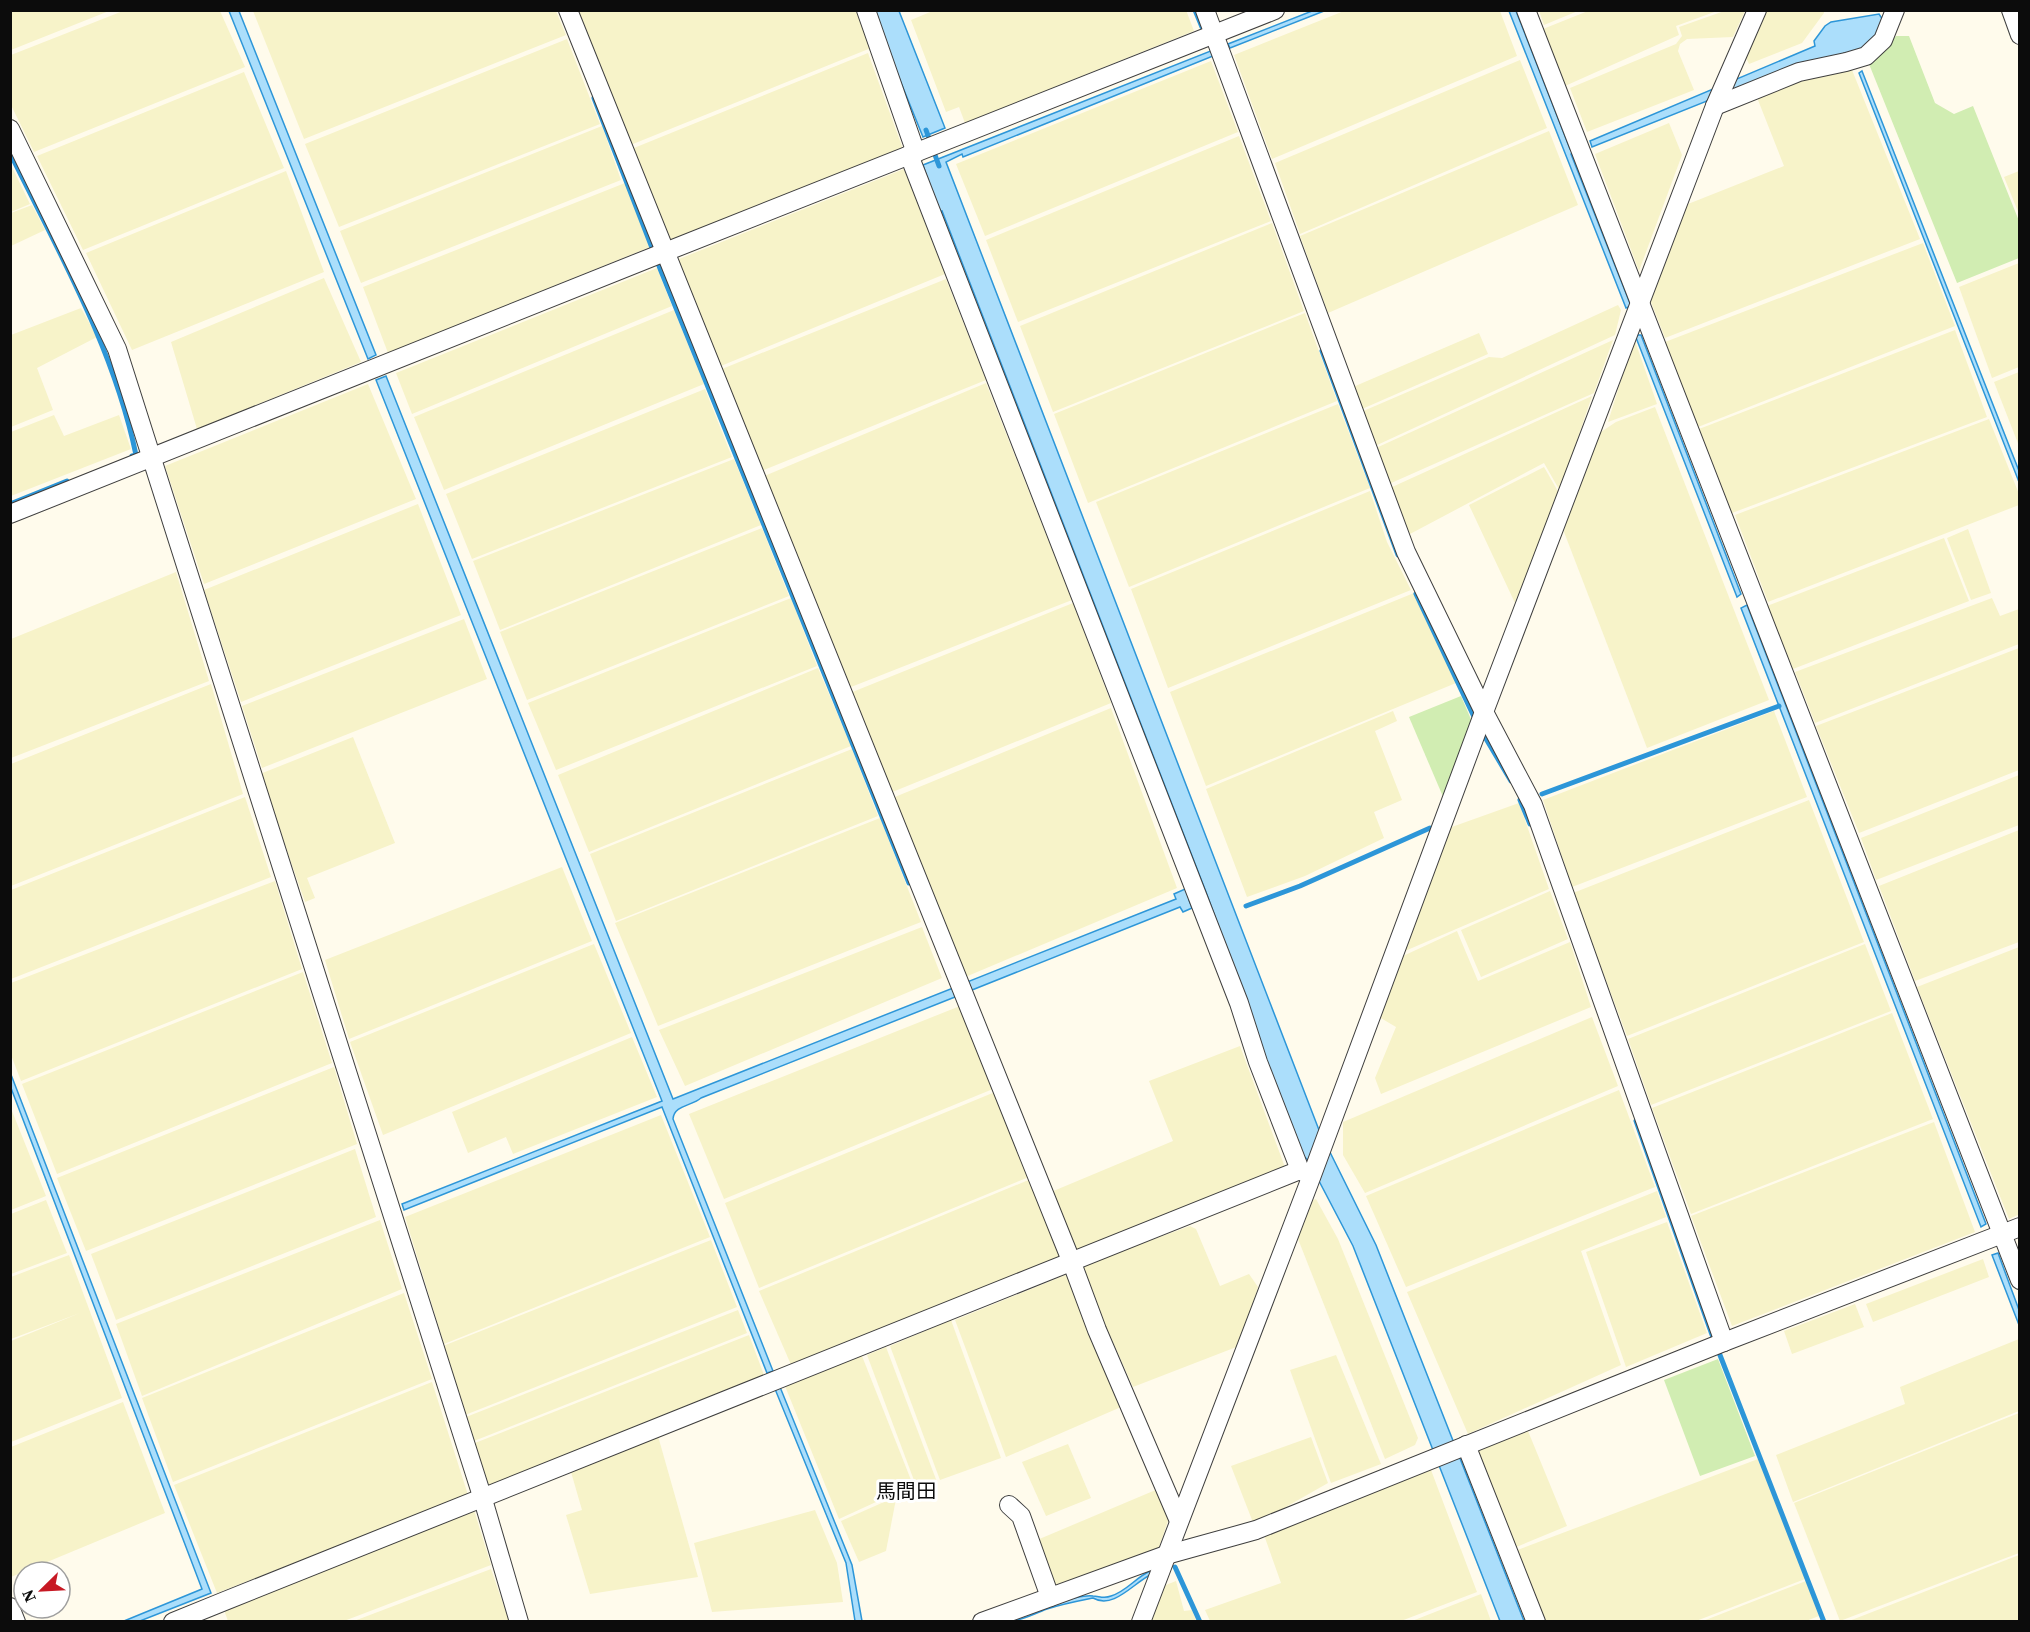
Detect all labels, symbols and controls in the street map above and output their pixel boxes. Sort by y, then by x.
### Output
district label: 馬間田 [876,1477,936,1505]
north arrow [12,1560,72,1620]
text: N [16,1586,41,1606]

